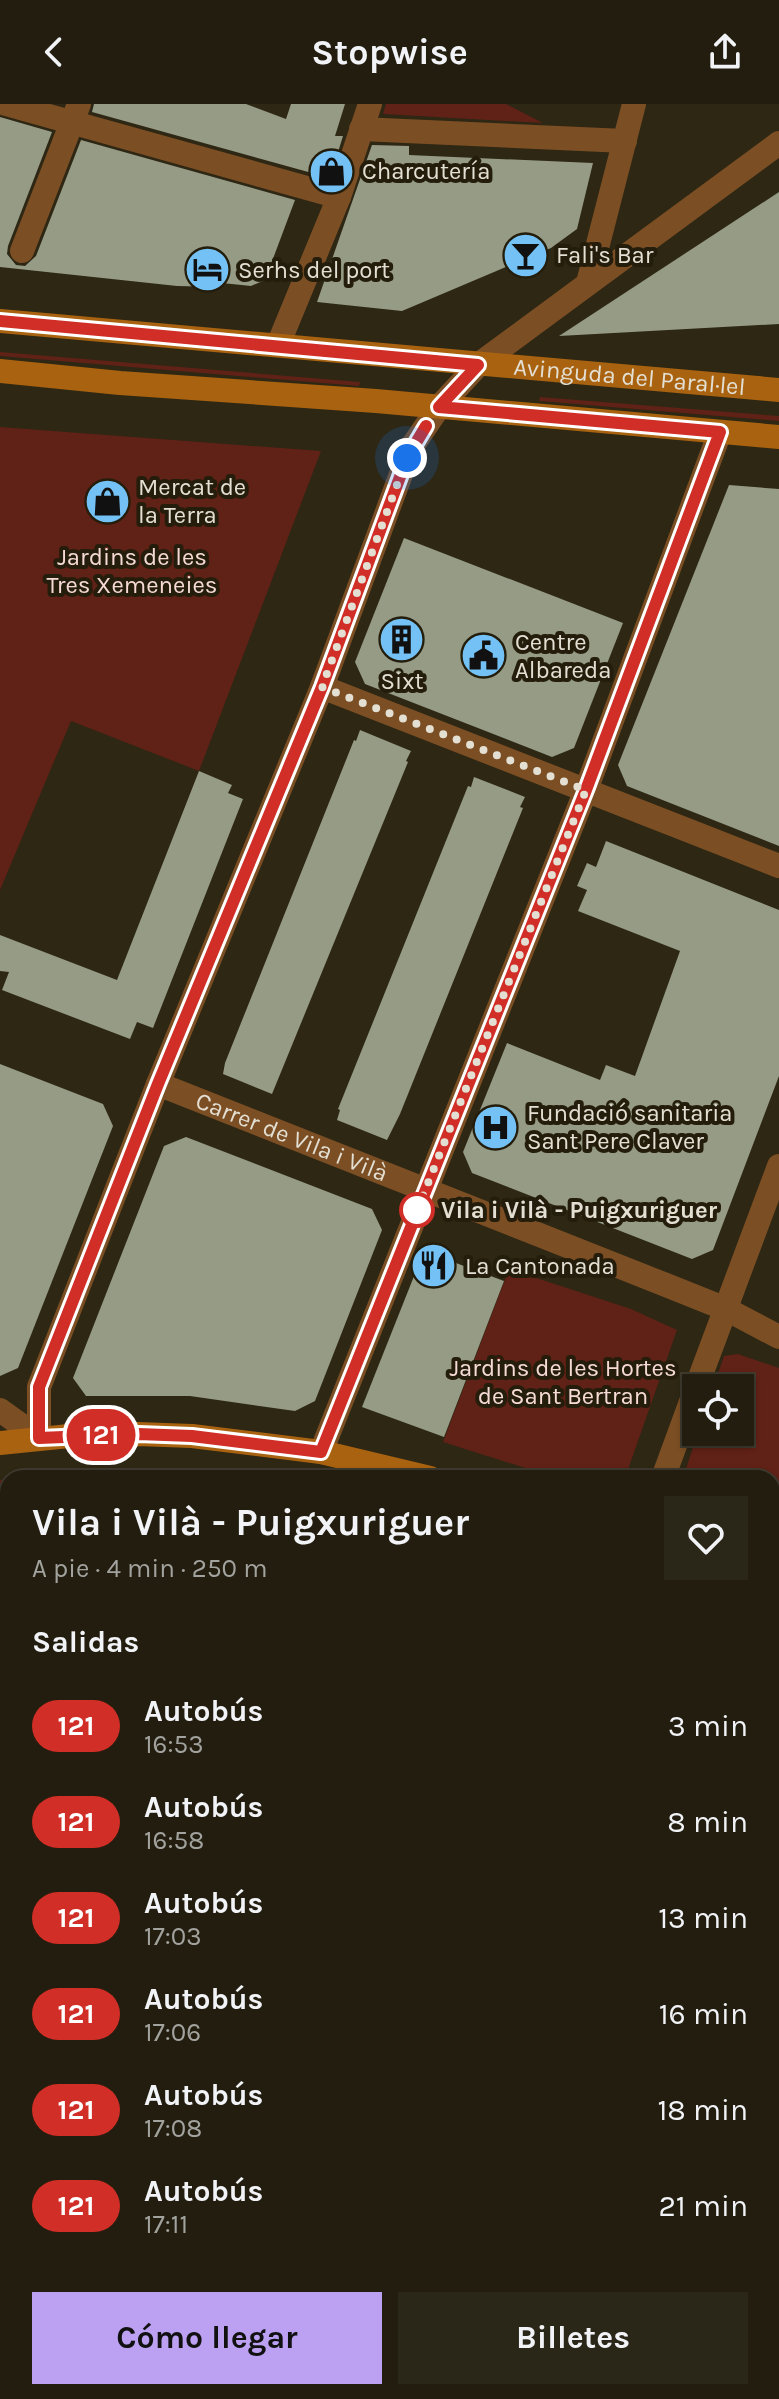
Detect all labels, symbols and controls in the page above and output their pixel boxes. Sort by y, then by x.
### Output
icon: back [32,30,76,74]
icon: share [703,30,747,74]
text: Stopwise [311,31,468,73]
shop icon: Charcutería [307,147,355,195]
place label: Charcutería [362,157,490,185]
bar icon: Fali's Bar [501,231,549,279]
place label: Fali's Bar [556,241,654,269]
hotel icon: Serhs del port [183,246,231,294]
place label: Serhs del port [238,256,390,284]
street label: Avinguda del Paral·lel [513,353,747,401]
your location [387,438,427,478]
place label: Mercat de la Terra [138,473,246,529]
shop icon: Mercat de la Terra [83,477,131,525]
park label: Jardins de les Tres Xemeneies [47,543,217,599]
building icon: Sixt [378,615,426,663]
place label: Centre Albareda [515,628,611,684]
public building icon: Centre Albareda [460,632,508,680]
place label: Sixt [381,667,423,695]
street label: Carrer de Vila i Vilà [192,1086,392,1188]
place label: Fundació sanitaria Sant Pere Claver [527,1099,733,1155]
hospital icon: Fundació sanitaria Sant Pere Claver [472,1103,520,1151]
marker: Vila i Vilà - Puigxuriguer [400,1193,434,1227]
place label: Vila i Vilà - Puigxuriguer [441,1196,718,1224]
restaurant icon: La Cantonada [410,1242,458,1290]
place label: La Cantonada [465,1252,615,1280]
park label: Jardins de les Hortes de Sant Bertran [449,1354,677,1410]
map controls [682,1374,754,1446]
button: locate [682,1374,754,1446]
line badge: 121 [55,1409,147,1461]
text: 121 [83,1418,119,1451]
button: heart [664,1496,748,1580]
text: Vila i Vilà - Puigxuriguer [32,1500,469,1545]
text: A pie · 4 min · 250 m [32,1553,268,1584]
text: Salidas [32,1624,139,1660]
text: Autobús [144,1693,263,1729]
text: 3 min [668,1708,748,1744]
text: 121 [58,1709,94,1742]
text: 16:53 [144,1729,204,1760]
text: Autobús [144,1789,263,1825]
text: 8 min [667,1804,748,1840]
text: 121 [58,1805,94,1838]
text: 16:58 [144,1825,204,1856]
text: Autobús [144,1885,263,1921]
text: 13 min [658,1900,748,1936]
text: 121 [58,1901,94,1934]
text: 17:03 [144,1921,202,1952]
text: Autobús [144,1981,263,2017]
text: 16 min [659,1996,748,2032]
text: 121 [58,1997,94,2030]
text: 17:06 [144,2017,201,2048]
text: Autobús [144,2077,263,2113]
text: 18 min [657,2092,748,2128]
text: 121 [58,2093,94,2126]
text: 17:08 [144,2113,202,2144]
text: Autobús [144,2173,263,2209]
text: 21 min [658,2188,748,2224]
text: 121 [58,2189,94,2222]
text: 17:11 [144,2209,188,2240]
button: Cómo llegar [32,2292,382,2384]
button: Billetes [398,2292,748,2384]

